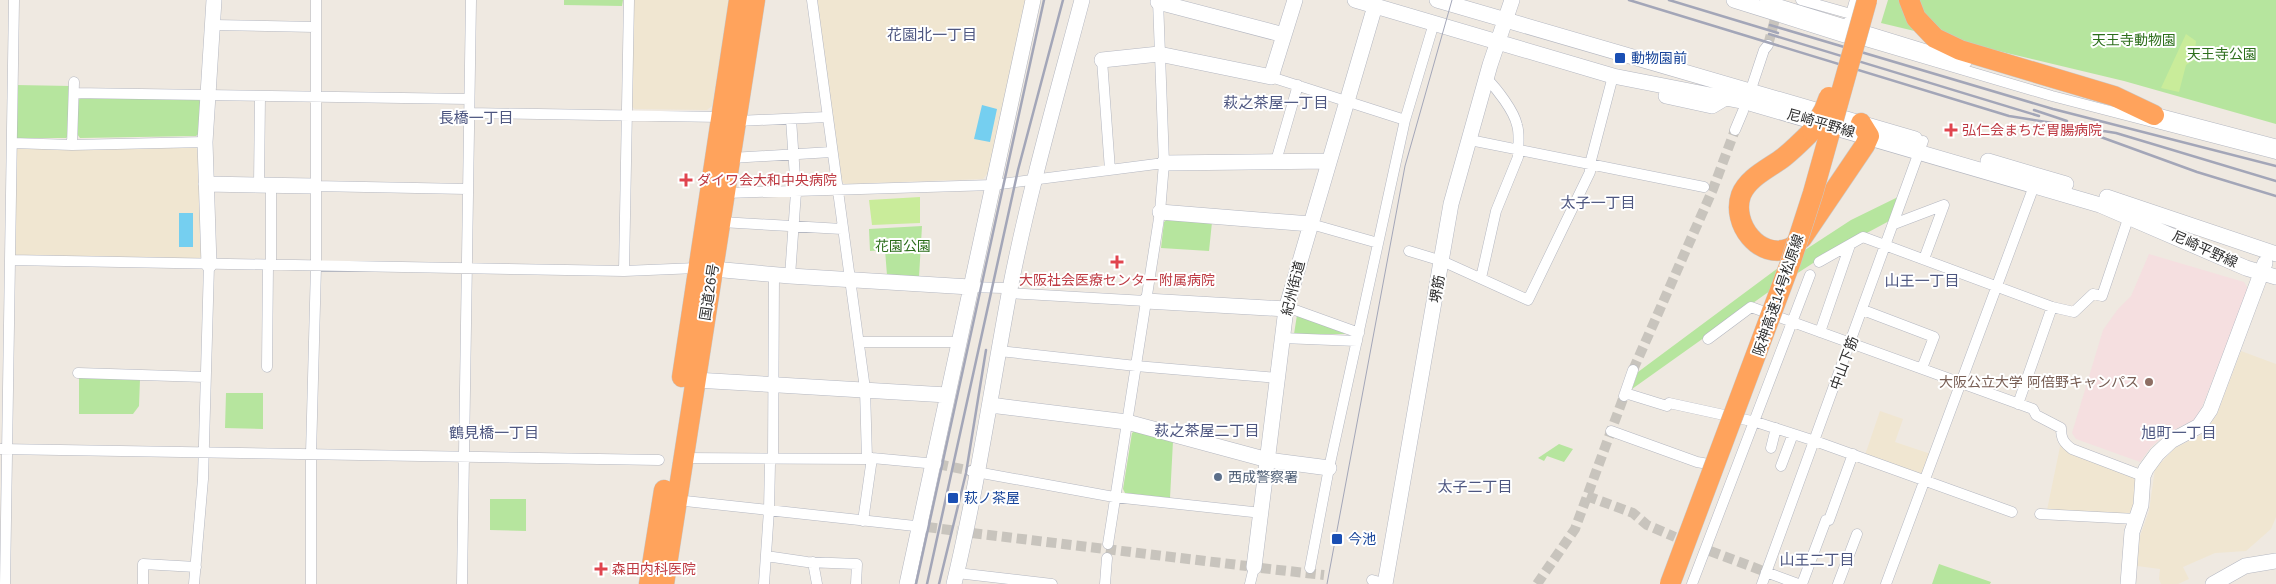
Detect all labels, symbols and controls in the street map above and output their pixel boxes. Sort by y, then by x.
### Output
district label: 花園北一丁目 [887,26,977,43]
park label: 天王寺動物園 [2092,32,2176,48]
park label: 天王寺公園 [2187,46,2257,62]
place label: 動物園前 [1631,50,1687,66]
marker: 動物園前 [1613,51,1627,65]
district label: 萩之茶屋一丁目 [1223,94,1329,111]
street label: 尼崎平野線 [1785,106,1857,140]
district label: 長橋一丁目 [438,109,514,126]
place label: 弘仁会まちだ胃腸病院 [1962,122,2102,138]
marker: 弘仁会まちだ胃腸病院 [1944,123,1958,137]
place label: ダイワ会大和中央病院 [697,172,837,188]
marker: ダイワ会大和中央病院 [679,173,693,187]
district label: 太子一丁目 [1560,194,1636,211]
street label: 尼崎平野線 [2170,227,2240,271]
street label: 阪神高速14号松原線 [1750,232,1806,358]
park label: 花園公園 [875,238,931,254]
marker: 大阪社会医療センター附属病院 [1110,255,1124,269]
street label: 紀州街道 [1278,259,1308,317]
street label: 国道26号 [697,262,721,322]
place label: 大阪社会医療センター附属病院 [1019,272,1215,288]
district label: 山王一丁目 [1884,272,1960,289]
street label: 堺筋 [1427,274,1447,304]
street label: 中山下筋 [1827,334,1861,392]
place label: 大阪公立大学 阿倍野キャンパス [1939,374,2139,390]
marker: 大阪公立大学 阿倍野キャンパス [2143,376,2155,388]
district label: 萩之茶屋二丁目 [1154,422,1260,439]
district label: 鶴見橋一丁目 [449,424,539,441]
district label: 旭町一丁目 [2141,424,2217,441]
place label: 西成警察署 [1228,469,1298,485]
marker: 西成警察署 [1212,471,1224,483]
district label: 太子二丁目 [1437,478,1513,495]
place label: 萩ノ茶屋 [964,490,1020,506]
marker: 萩ノ茶屋 [946,491,960,505]
place label: 今池 [1348,531,1376,547]
marker: 今池 [1330,532,1344,546]
district label: 山王二丁目 [1779,551,1855,568]
place label: 森田内科医院 [612,561,696,577]
marker: 森田内科医院 [594,562,608,576]

